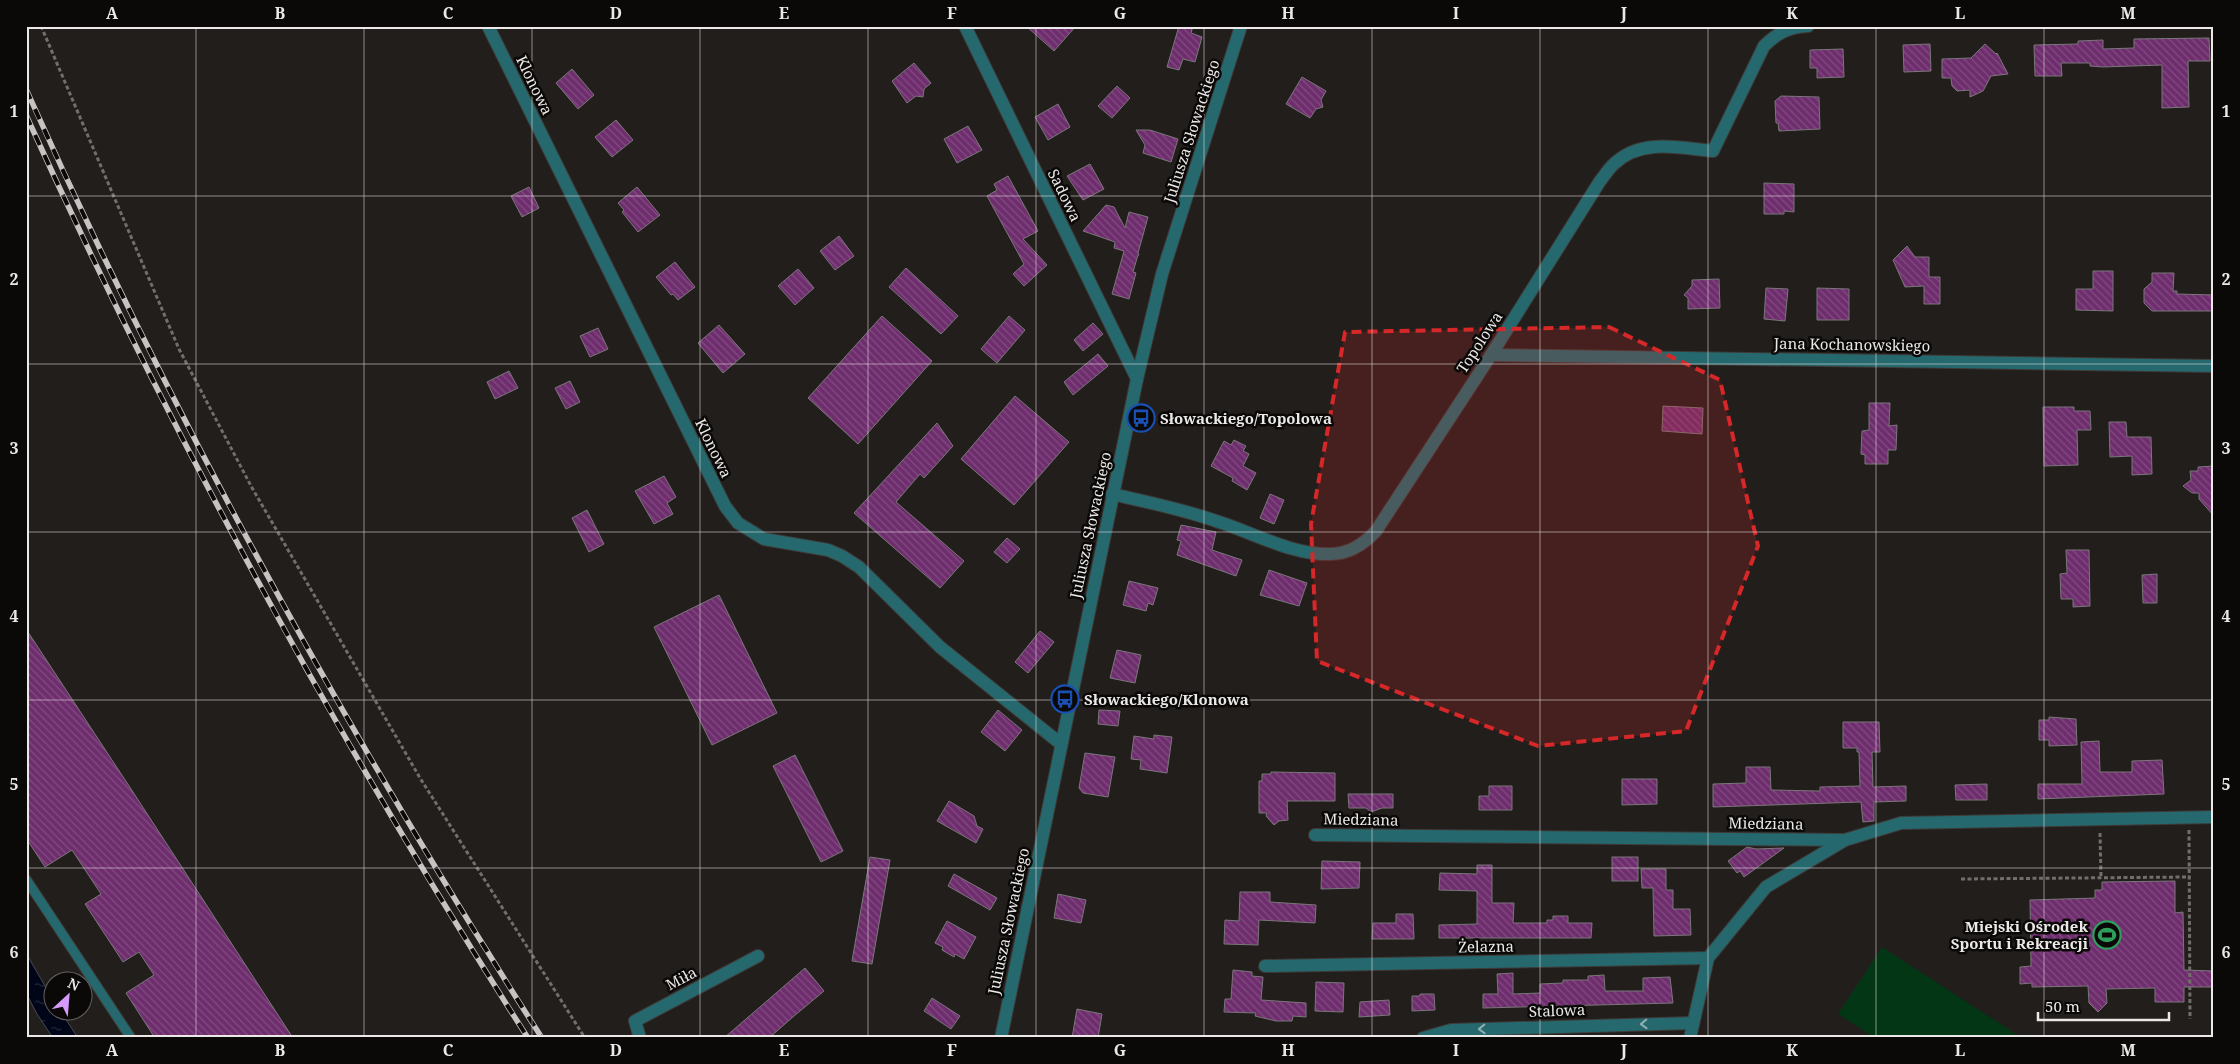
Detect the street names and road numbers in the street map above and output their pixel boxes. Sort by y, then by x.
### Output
street label: Klonowa [512,52,558,118]
street label: Juliusza Słowackiego [1158,57,1224,206]
street label: Sadowa [1044,166,1086,224]
street label: Topolowa [1452,307,1506,377]
street label: Jana Kochanowskiego [1773,333,1930,355]
street label: Klonowa [691,415,737,481]
street label: Juliusza Słowackiego [1064,450,1115,601]
street label: Miedziana [1323,808,1399,830]
street label: Miedziana [1728,812,1804,834]
street label: Juliusza Słowackiego [982,846,1033,997]
street label: Żelazna [1458,936,1514,956]
street label: Miła [662,962,700,994]
street label: Stalowa [1528,999,1586,1021]

